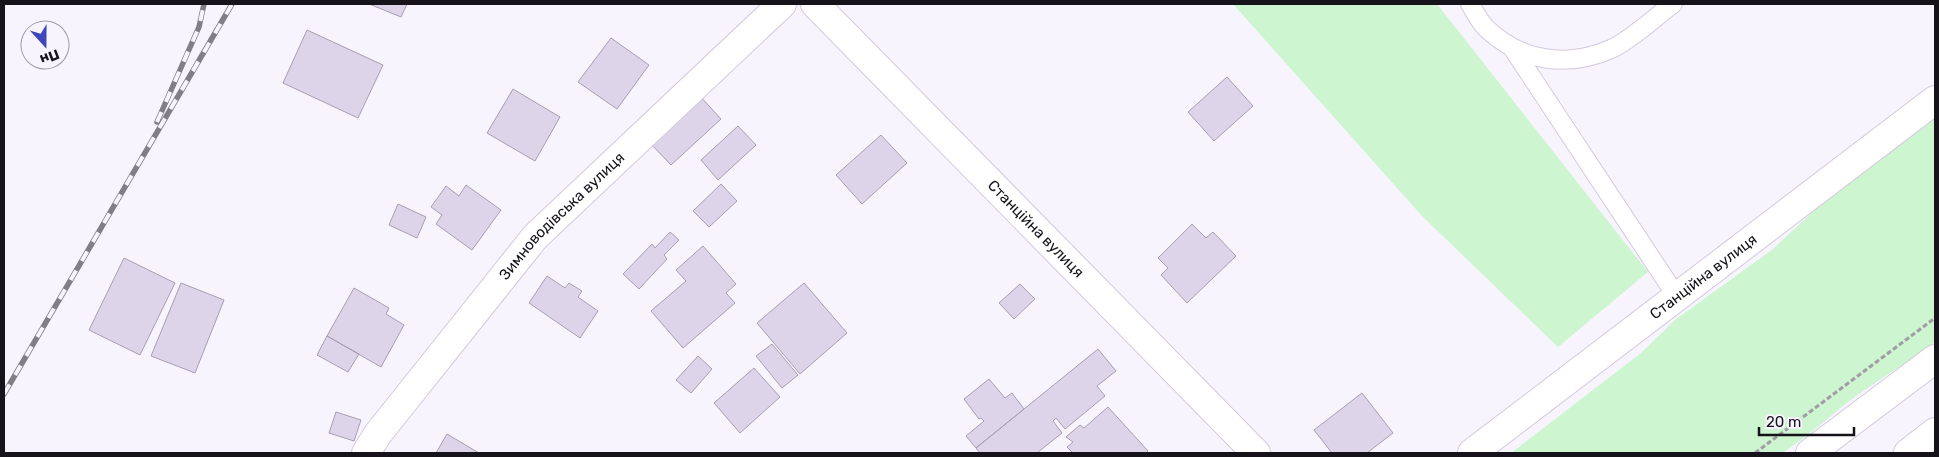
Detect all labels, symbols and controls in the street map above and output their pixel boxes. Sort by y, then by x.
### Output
north arrow [20,20,70,70]
text: Пн [37,45,62,68]
street label: Зимноводівська вулиця [495,148,628,284]
street label: Станційна вулиця [984,176,1088,281]
street label: Станційна вулиця [1646,230,1760,323]
scale bar [1759,404,1854,436]
text: 20 m [1766,413,1801,431]

